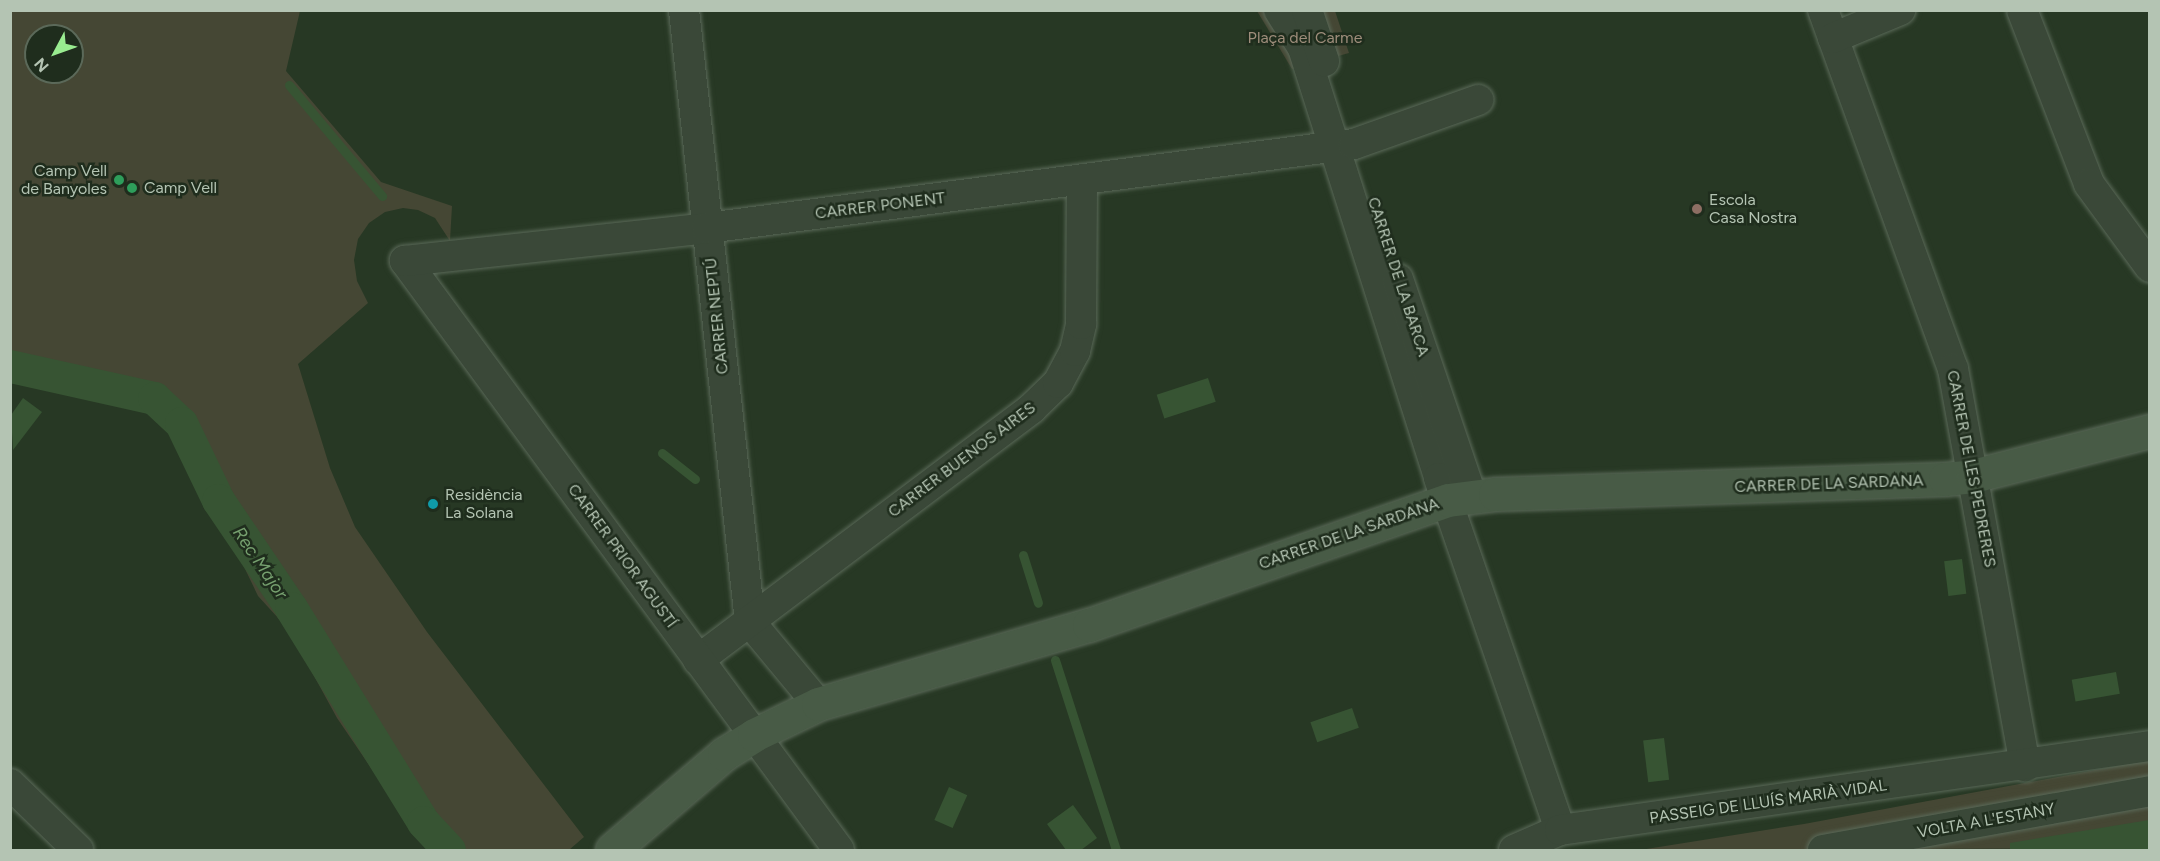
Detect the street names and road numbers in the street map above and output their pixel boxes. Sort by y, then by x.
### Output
street label: CARRER PONENT [814,189,946,223]
street label: CARRER DE LA BARCA [1363,195,1433,359]
street label: CARRER NEPTÚ [701,257,733,375]
street label: CARRER DE LES PEDRERES [1942,369,2000,569]
street label: CARRER BUENOS AIRES [885,398,1039,522]
street label: CARRER DE LA SARDANA [1734,471,1924,497]
street label: CARRER PRIOR AGUSTÍ [563,480,681,632]
street label: CARRER DE LA SARDANA [1256,494,1442,574]
street label: PASSEIG DE LLUÍS MARIÀ VIDAL [1648,776,1888,828]
street label: VOLTA A L'ESTANY [1916,799,2056,843]

